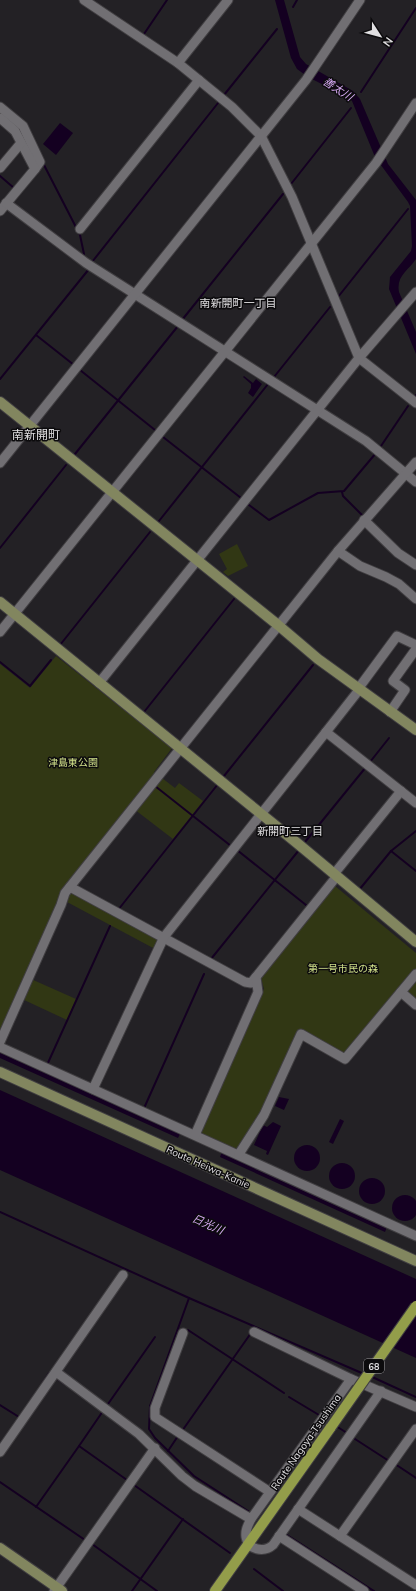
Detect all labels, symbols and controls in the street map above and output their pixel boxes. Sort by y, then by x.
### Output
north arrow [360,16,400,56]
text: N [380,34,396,49]
water label: 善太川 [320,74,356,104]
district label: 南新開町一丁目 [200,296,277,310]
district label: 南新開町 [12,427,60,442]
park label: 津島東公園 [48,756,98,769]
district label: 新開町三丁目 [257,824,323,838]
park label: 第一号市民の森 [308,962,378,975]
street label: Route Heiwa-Kanie [164,1143,252,1191]
water label: 日光川 [190,1211,227,1238]
road number: 68 [364,1359,384,1373]
street label: Route Nagoya-Tsushima [268,1392,344,1492]

